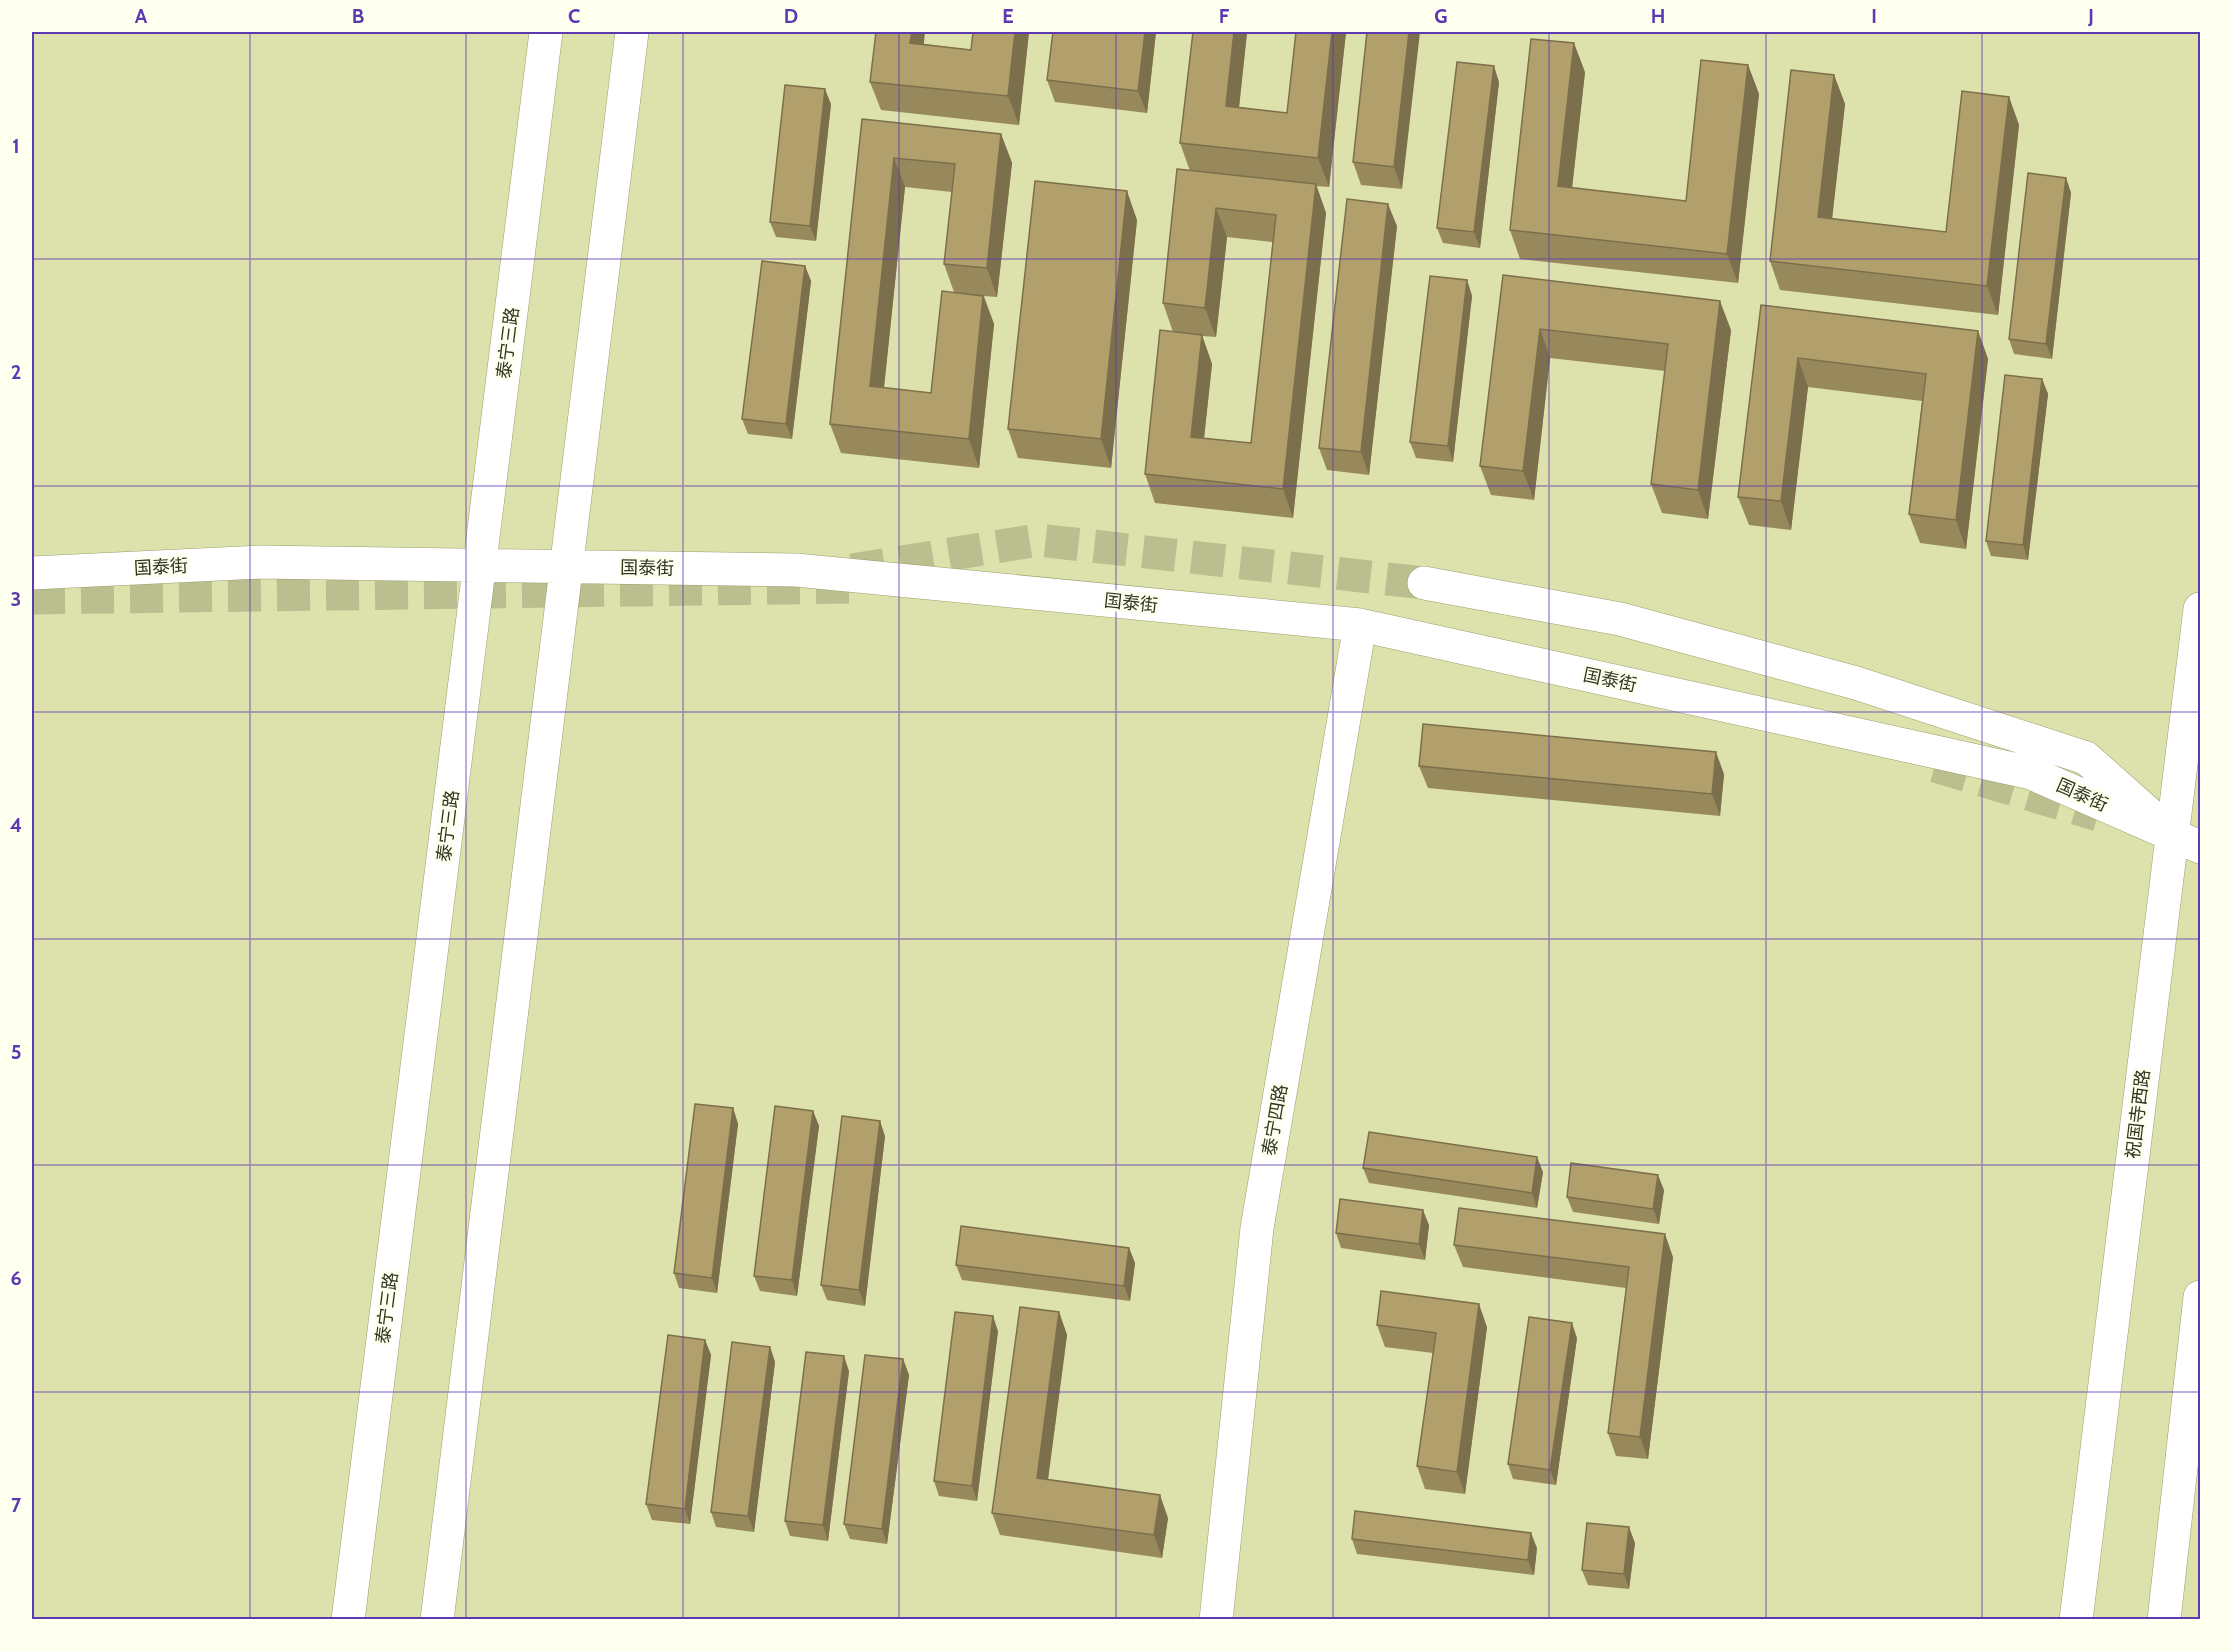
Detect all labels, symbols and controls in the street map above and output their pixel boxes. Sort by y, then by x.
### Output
text: A [135,4,148,28]
text: B [352,4,364,28]
text: C [568,4,580,28]
text: D [784,4,798,28]
text: E [1002,4,1014,28]
text: F [1219,4,1230,28]
text: G [1434,4,1448,28]
text: H [1651,4,1665,28]
text: I [1871,4,1877,28]
text: J [2087,4,2094,28]
text: 1 [12,134,20,158]
street label: 泰宁三路 [493,306,523,380]
text: 2 [11,360,21,384]
street label: 国泰街 [133,555,189,579]
street label: 国泰街 [620,557,674,579]
text: 3 [11,587,21,611]
street label: 国泰街 [1103,589,1159,617]
street label: 国泰街 [1581,664,1639,696]
street label: 国泰街 [2053,774,2111,816]
street label: 泰宁三路 [433,789,463,863]
text: 4 [10,813,22,837]
text: 5 [11,1040,21,1064]
street label: 祝国寺西路 [2122,1068,2154,1160]
street label: 泰宁四路 [1258,1083,1292,1157]
text: 6 [10,1266,22,1290]
street label: 泰宁三路 [372,1271,402,1345]
text: 7 [11,1493,22,1517]

